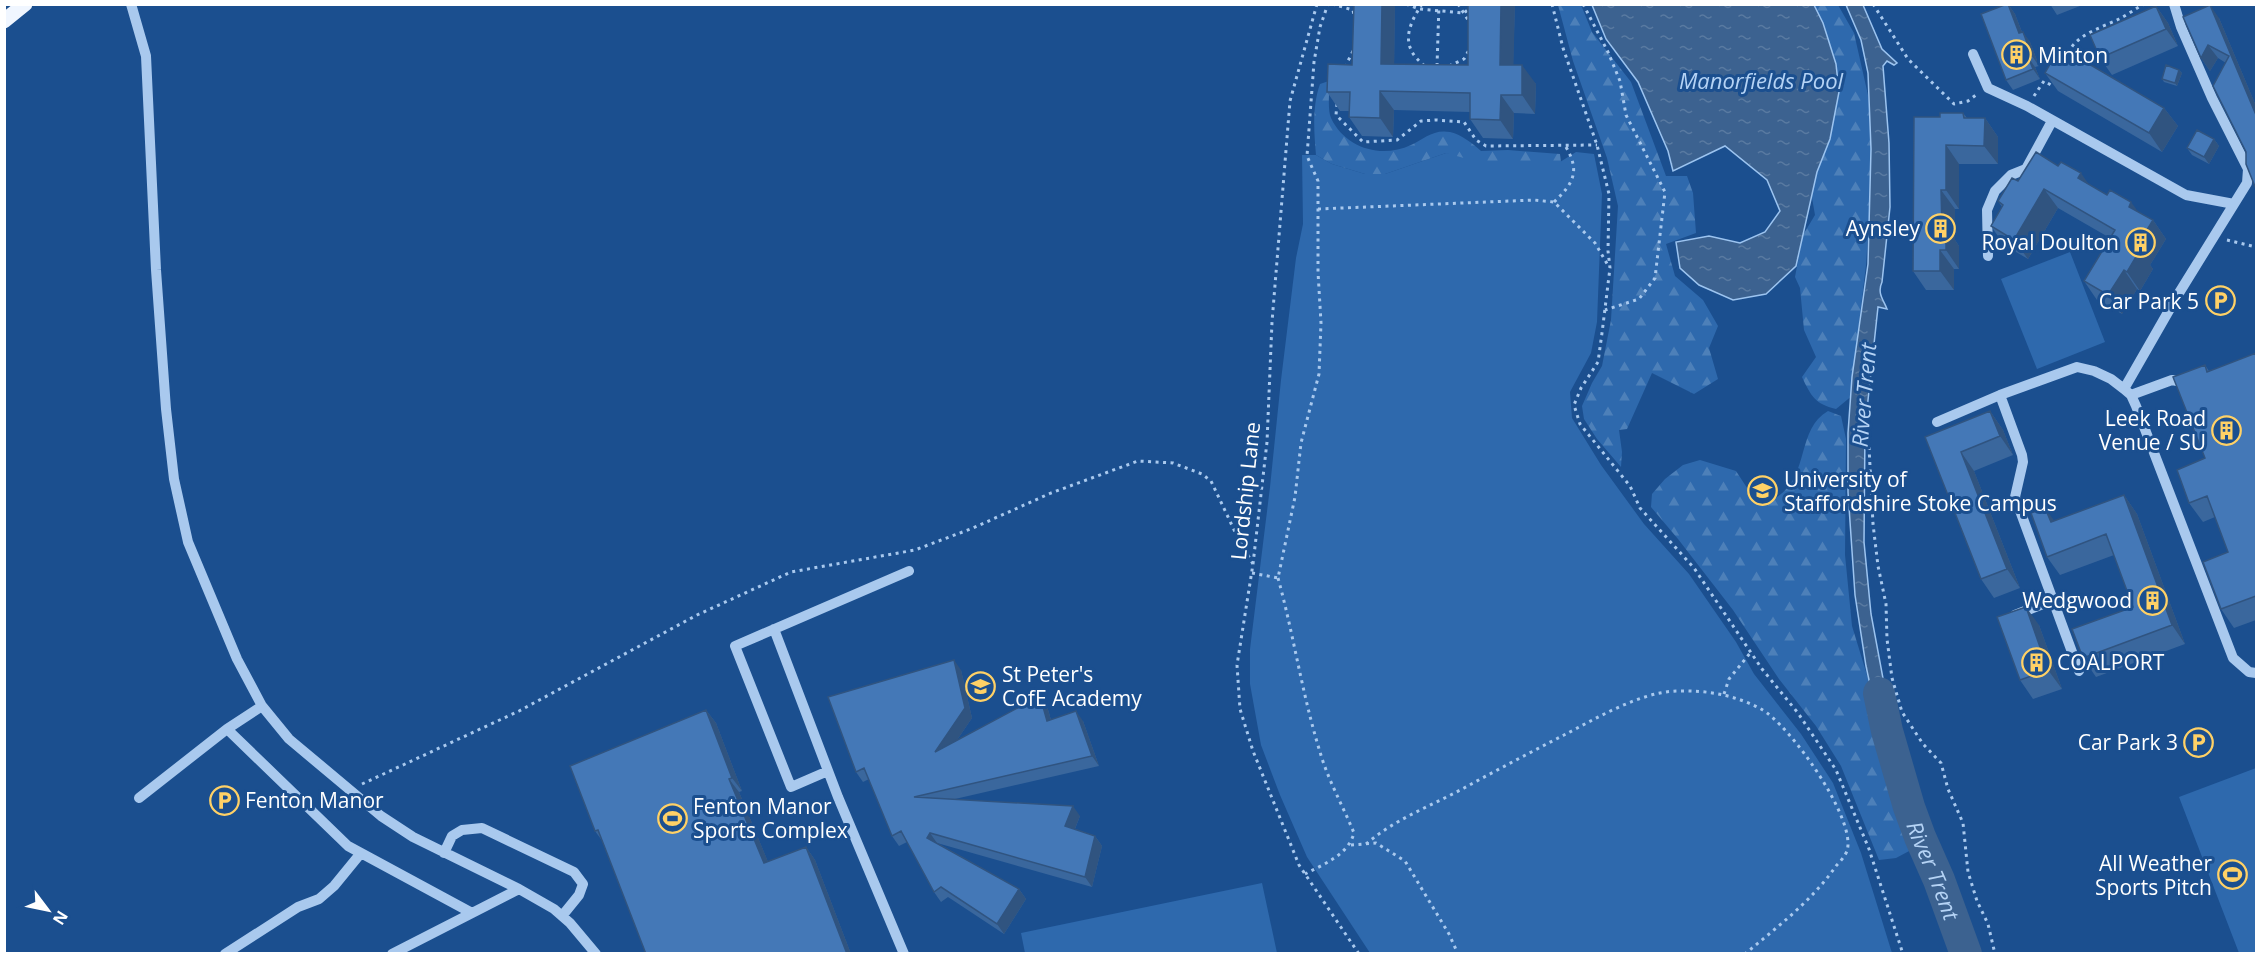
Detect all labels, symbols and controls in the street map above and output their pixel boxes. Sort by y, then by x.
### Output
building icon: Minton [2001,39,2033,71]
place label: Minton [2038,41,2108,69]
water label: Manorfields Pool [1679,65,1844,95]
building icon: Aynsley [1925,212,1957,244]
place label: Aynsley [1846,214,1920,242]
building icon: Royal Doulton [2124,226,2156,258]
place label: Royal Doulton [1981,228,2119,256]
parking icon: Car Park 5 [2204,285,2236,317]
place label: Car Park 5 [2099,287,2199,315]
water label: River Trent [1844,341,1883,448]
place label: Leek Road Venue / SU [2099,404,2206,456]
building icon: Leek Road Venue / SU [2211,414,2243,446]
street label: Lordship Lane [1224,421,1266,561]
place label: University of Staffordshire Stoke Campus [1784,465,2057,517]
school or university icon: University of Staffordshire Stoke Campus [1747,475,1779,507]
building icon: Wedgwood [2137,584,2169,616]
place label: Wedgwood [2022,586,2132,614]
building icon: COALPORT [2020,646,2052,678]
place label: COALPORT [2057,648,2165,676]
place label: St Peter's CofE Academy [1002,660,1142,712]
school or university icon: St Peter's CofE Academy [965,670,997,702]
parking icon: Car Park 3 [2183,726,2215,758]
place label: Car Park 3 [2078,728,2178,756]
parking icon: Fenton Manor [208,784,240,816]
place label: Fenton Manor [245,786,384,814]
place label: Fenton Manor Sports Complex [693,792,848,844]
sports icon: Fenton Manor Sports Complex [656,802,688,834]
water label: River Trent [1900,817,1967,925]
place label: All Weather Sports Pitch [2095,849,2212,901]
sports icon: All Weather Sports Pitch [2217,859,2249,891]
north arrow [18,880,78,940]
text: N [48,907,73,929]

